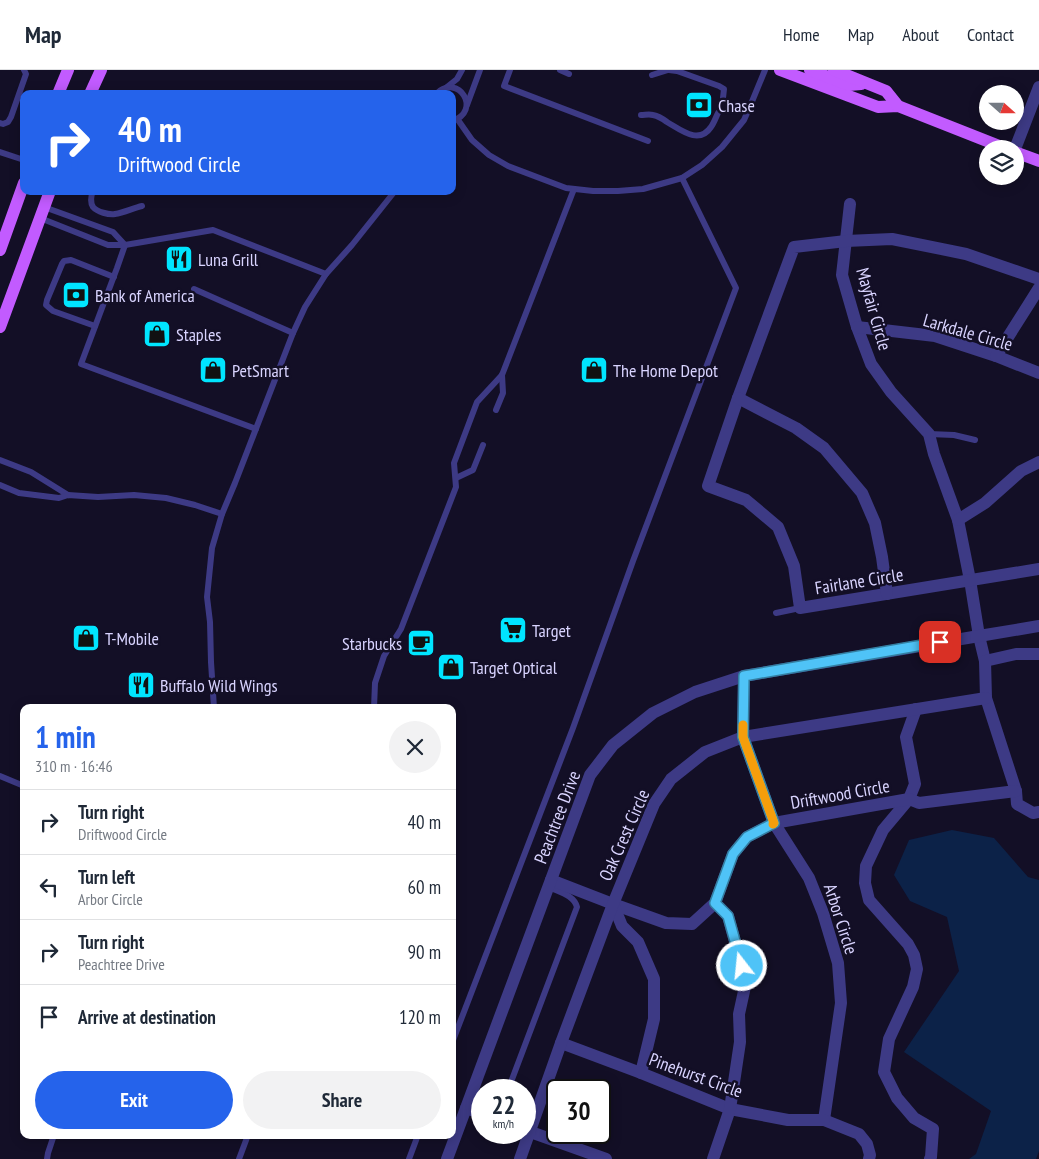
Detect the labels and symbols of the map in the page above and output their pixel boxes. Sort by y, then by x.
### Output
north arrow [979,85,1024,130]
bank icon: Chase [684,90,714,120]
place label: Chase [718,94,755,117]
restaurant icon: Luna Grill [164,244,194,274]
place label: Luna Grill [198,248,259,271]
street label: Mayfair Circle [851,265,897,353]
bank icon: Bank of America [61,280,91,310]
place label: Bank of America [95,284,195,307]
street label: Larkdale Circle [921,308,1015,356]
shop icon: Staples [142,319,172,349]
place label: Staples [176,323,221,346]
shop icon: PetSmart [198,355,228,385]
shop icon: The Home Depot [579,355,609,385]
place label: PetSmart [232,359,289,382]
place label: The Home Depot [613,359,718,382]
street label: Fairlane Circle [813,563,905,599]
supermarket icon: Target [498,615,528,645]
place label: Target [532,619,571,642]
pin [919,621,961,663]
shop icon: T-Mobile [71,623,101,653]
place label: T-Mobile [105,627,159,650]
cafe icon: Starbucks [406,628,436,658]
place label: Starbucks [342,632,402,655]
shop icon: Target Optical [436,652,466,682]
place label: Target Optical [470,656,558,679]
restaurant icon: Buffalo Wild Wings [126,670,156,700]
place label: Buffalo Wild Wings [160,674,278,697]
street label: Peachtree Drive [529,767,585,867]
street label: Driftwood Circle [789,774,891,814]
street label: Oak Crest Circle [594,786,654,884]
street label: Arbor Circle [819,881,863,957]
position arrow [715,939,767,991]
street label: Pinehurst Circle [646,1047,746,1103]
speed limit sign: 30 [546,1079,611,1144]

